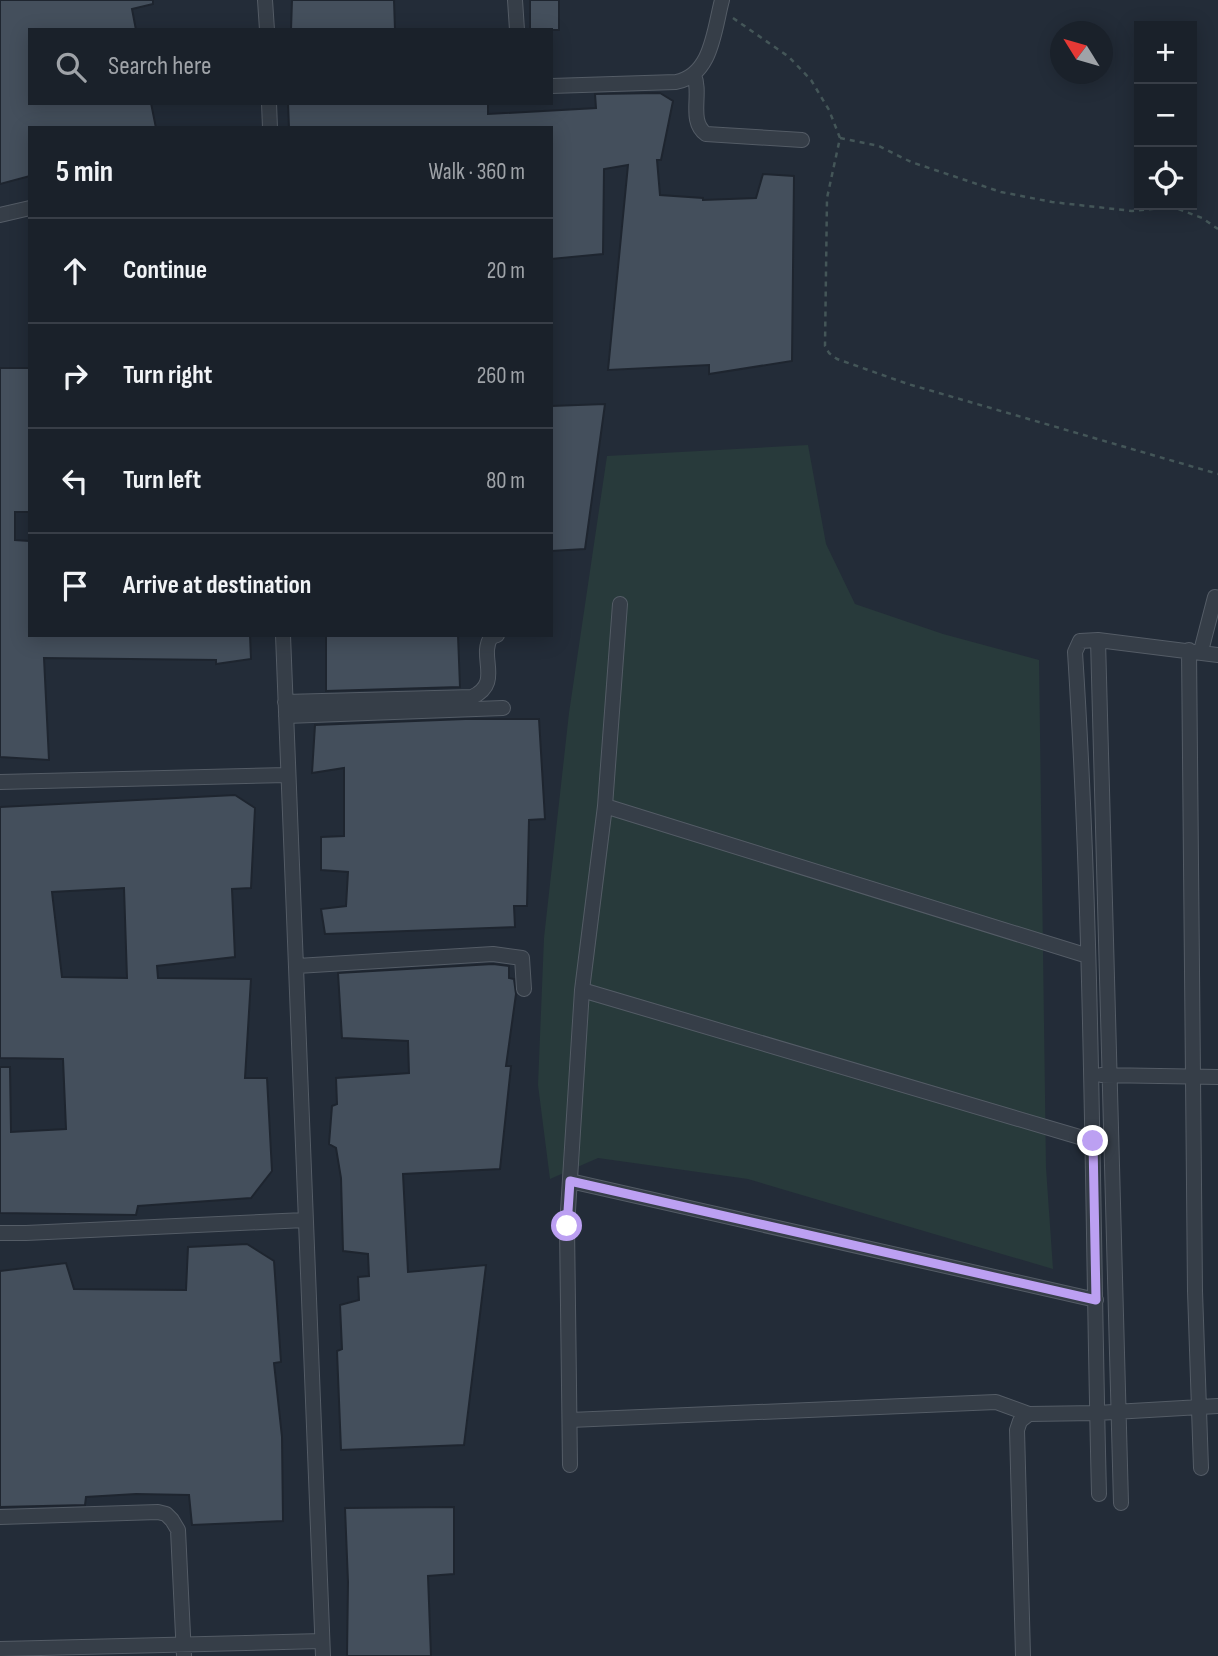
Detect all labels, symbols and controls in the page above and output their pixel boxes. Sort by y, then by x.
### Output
north arrow [1050,21,1113,84]
map controls [1134,21,1197,210]
button: + [1134,21,1197,84]
search box [28,28,553,105]
icon: search [52,48,90,86]
text: Search here [108,51,211,82]
button: − [1134,84,1197,147]
button: locate [1134,147,1197,210]
text: 5 min [56,154,113,190]
text: Walk · 360 m [428,158,525,186]
icon: ahead [56,252,94,290]
text: Continue [123,255,207,286]
text: 20 m [487,257,525,285]
icon: right [56,357,94,395]
text: Turn right [123,360,212,391]
text: 260 m [477,362,525,390]
icon: left [56,462,94,500]
text: Turn left [123,465,201,496]
text: 80 m [486,467,525,495]
icon: arrive [56,567,94,605]
text: Arrive at destination [123,570,311,601]
route end [1077,1125,1108,1156]
route start [551,1210,582,1241]

